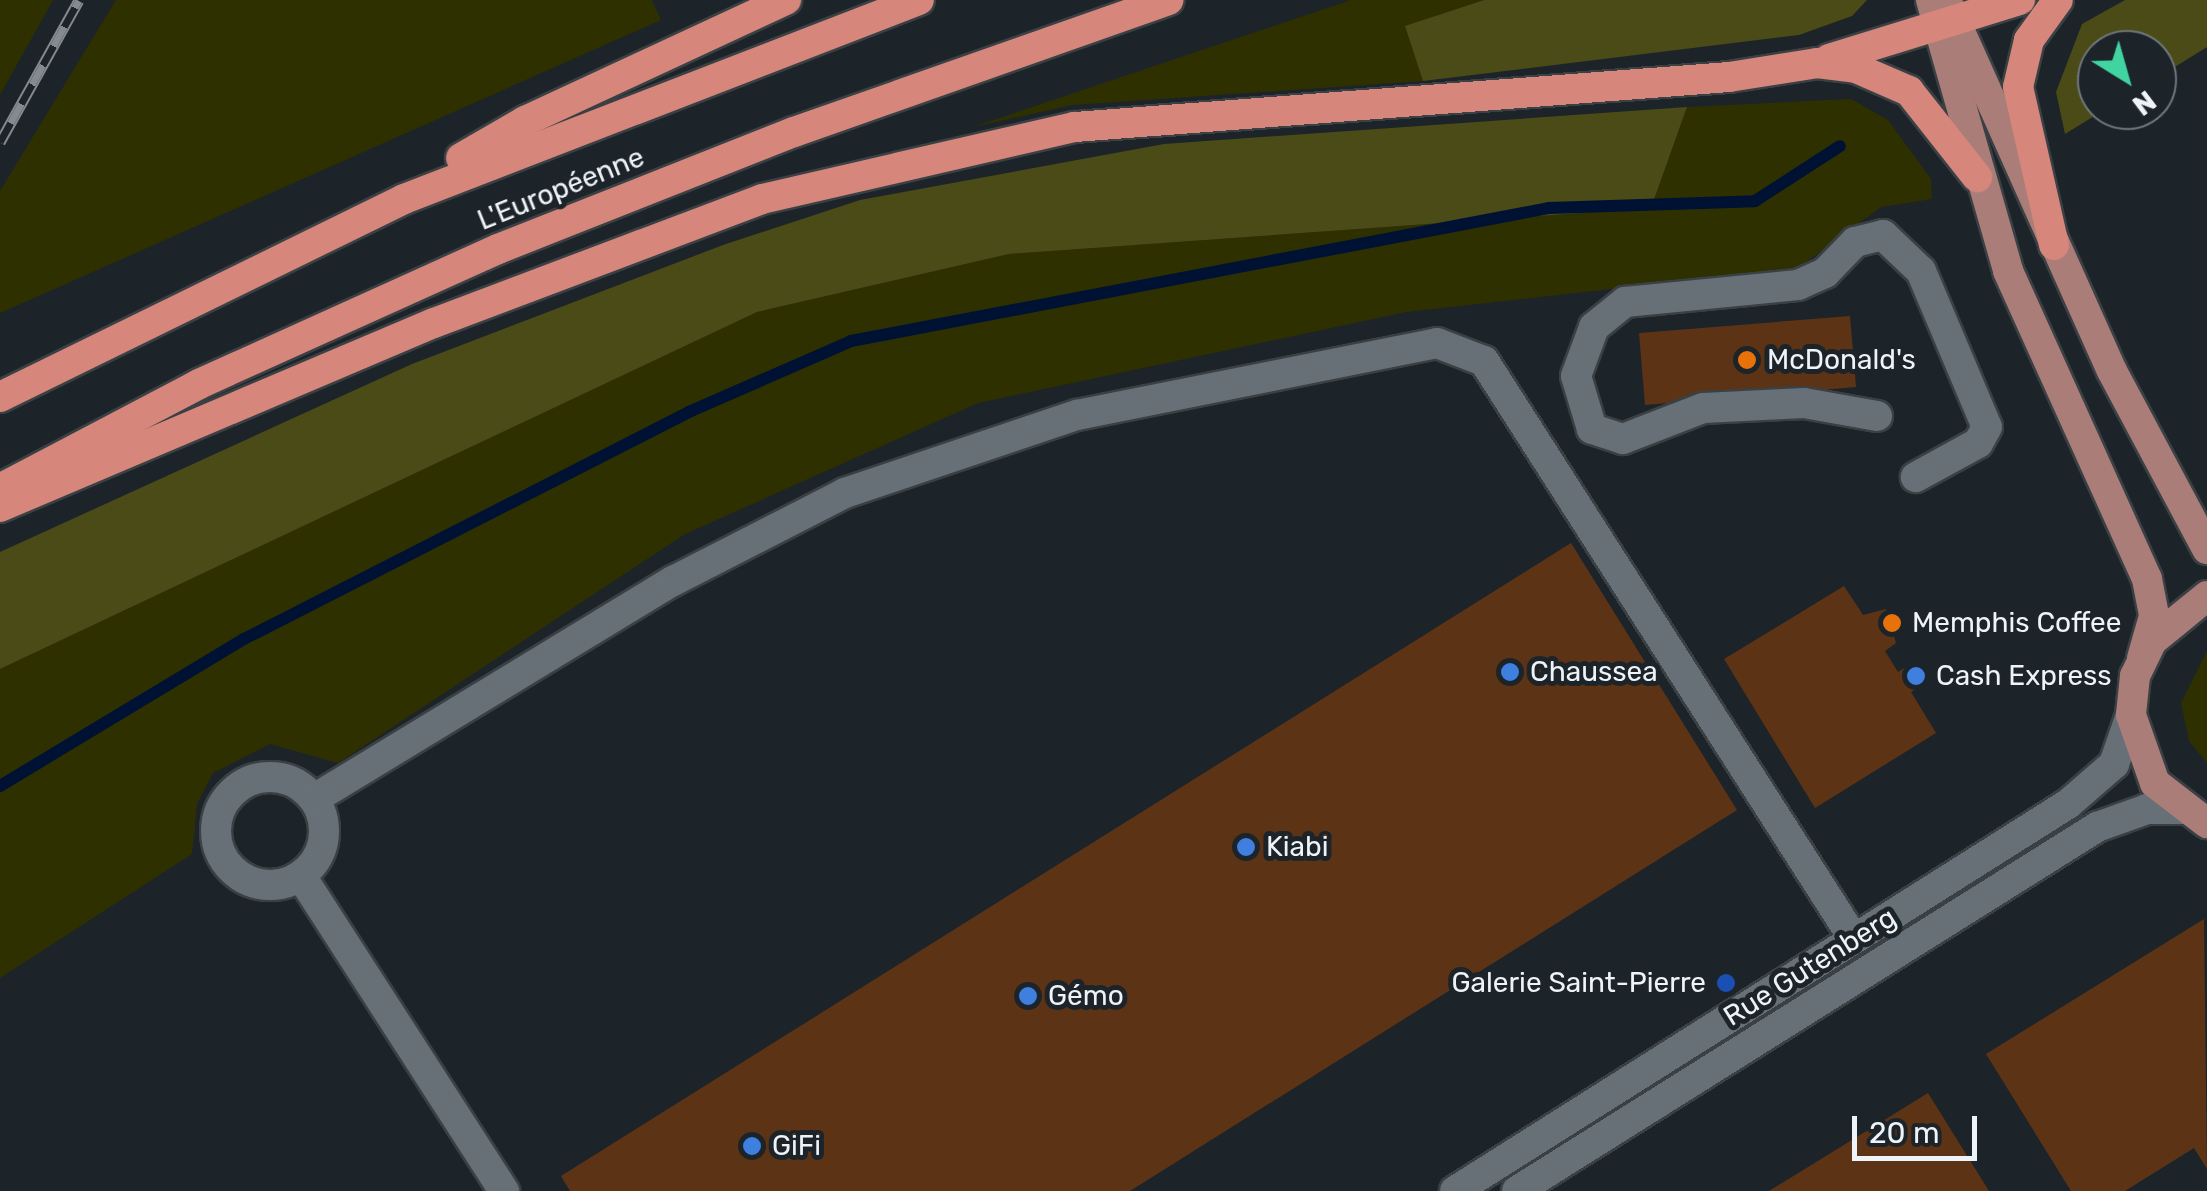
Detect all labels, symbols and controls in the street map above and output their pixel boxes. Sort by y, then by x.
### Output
north arrow [2077,30,2177,130]
text: N [2126,84,2162,122]
street label: L'Européenne [473,140,649,238]
place label: McDonald's [1767,343,1916,377]
marker: McDonald's [1736,349,1758,371]
place label: Memphis Coffee [1912,606,2121,640]
marker: Memphis Coffee [1881,612,1903,634]
place label: Chaussea [1530,655,1658,689]
place label: Cash Express [1936,659,2112,693]
marker: Chaussea [1499,661,1521,683]
marker: Cash Express [1905,665,1927,687]
place label: Kiabi [1266,830,1328,864]
marker: Kiabi [1235,836,1257,858]
street label: Rue Gutenberg [1718,901,1902,1033]
place label: Galerie Saint-Pierre [1451,966,1706,1000]
marker: Galerie Saint-Pierre [1715,972,1737,994]
place label: Gémo [1048,979,1124,1013]
marker: Gémo [1017,985,1039,1007]
scale bar [1857,1096,1982,1158]
text: 20 m [1869,1115,1940,1151]
place label: GiFi [772,1129,821,1163]
marker: GiFi [741,1135,763,1157]

